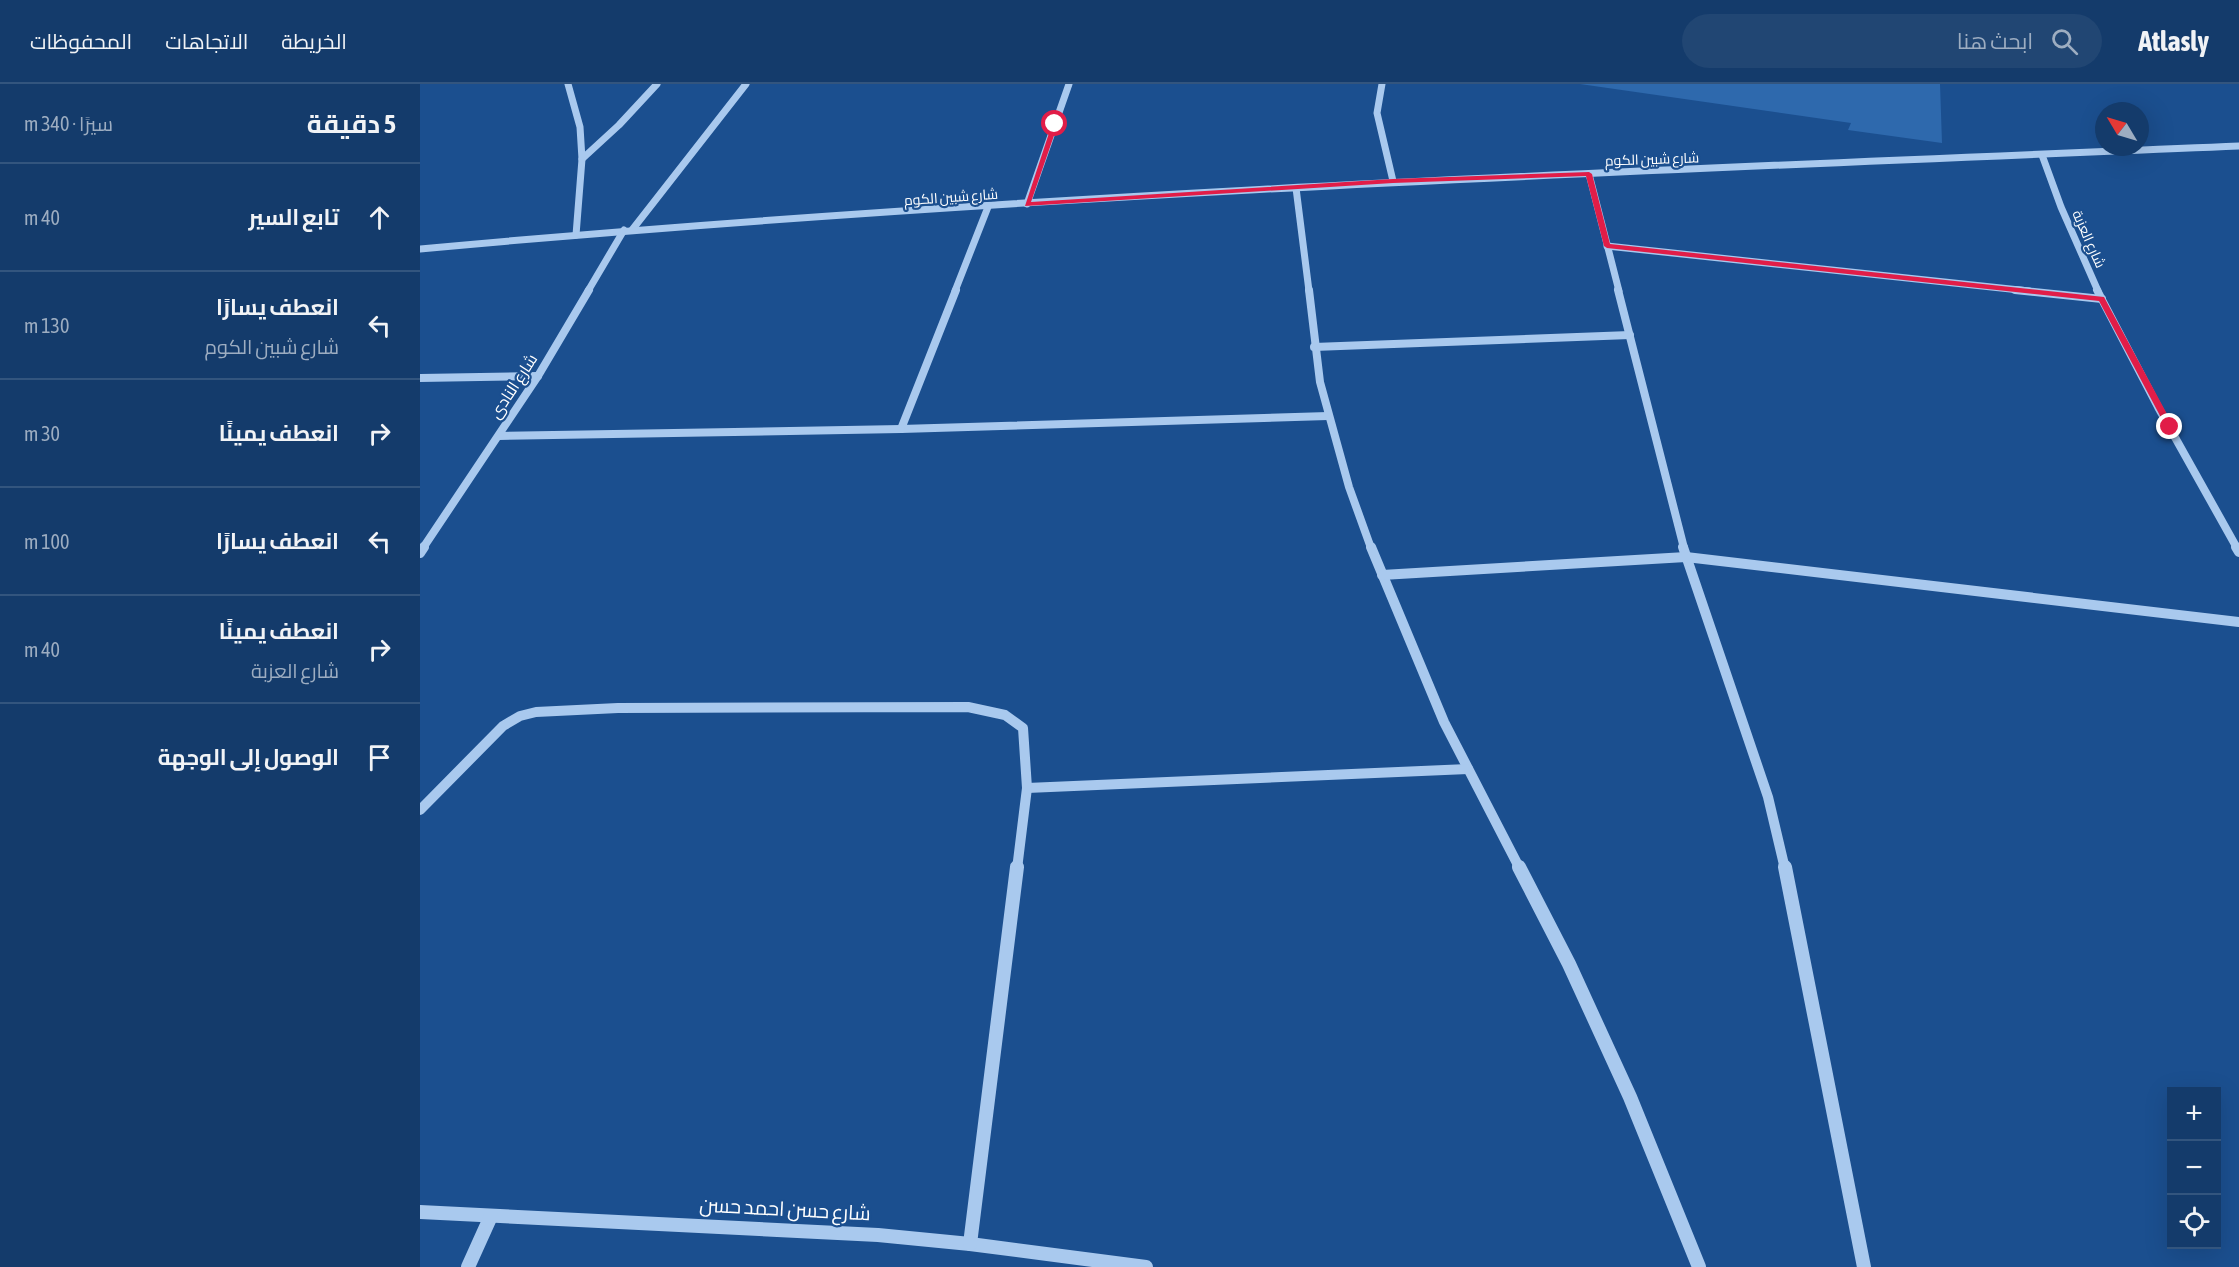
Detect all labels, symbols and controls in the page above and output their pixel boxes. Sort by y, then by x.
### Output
search box [1682,14,2102,68]
icon: search [2048,25,2081,58]
text: Atlasly [2138,25,2209,57]
text: ابحث هنا [1957,28,2033,54]
text: المحفوظات [30,29,132,53]
text: الاتجاهات [165,29,248,53]
text: الخريطة [281,29,347,53]
north arrow [2095,102,2149,156]
text: 5 دقيقة [307,109,396,139]
route start [1041,110,1067,136]
text: سيرًا · 340 m [24,112,113,135]
street label: شارع شبين الكوم [1605,149,1699,171]
street label: شارع شبين الكوم [903,186,999,210]
icon: ahead [363,201,396,234]
text: تابع السير [249,204,339,230]
text: 40 m [24,206,60,229]
street label: شارع العزبة [2068,208,2109,271]
text: انعطف يسارًا [216,294,339,320]
icon: left [363,309,396,342]
text: 130 m [24,314,69,337]
text: شارع شبين الكوم [204,335,339,358]
street label: شارع النادى [485,350,543,423]
route end [2156,413,2182,439]
icon: right [363,417,396,450]
text: انعطف يمينًا [219,420,339,446]
text: 30 m [24,422,60,445]
icon: left [363,525,396,558]
text: انعطف يسارًا [216,528,339,554]
text: 100 m [24,530,69,553]
text: انعطف يمينًا [219,618,339,644]
icon: right [363,633,396,666]
text: 40 m [24,638,60,661]
text: شارع العزبة [251,659,339,682]
icon: arrive [363,741,396,774]
text: الوصول إلى الوجهة [158,744,339,770]
map controls [2167,1087,2221,1249]
button: + [2167,1087,2221,1141]
button: − [2167,1141,2221,1195]
street label: شارع حسن احمد حسن [699,1193,871,1227]
button: locate [2167,1195,2221,1249]

